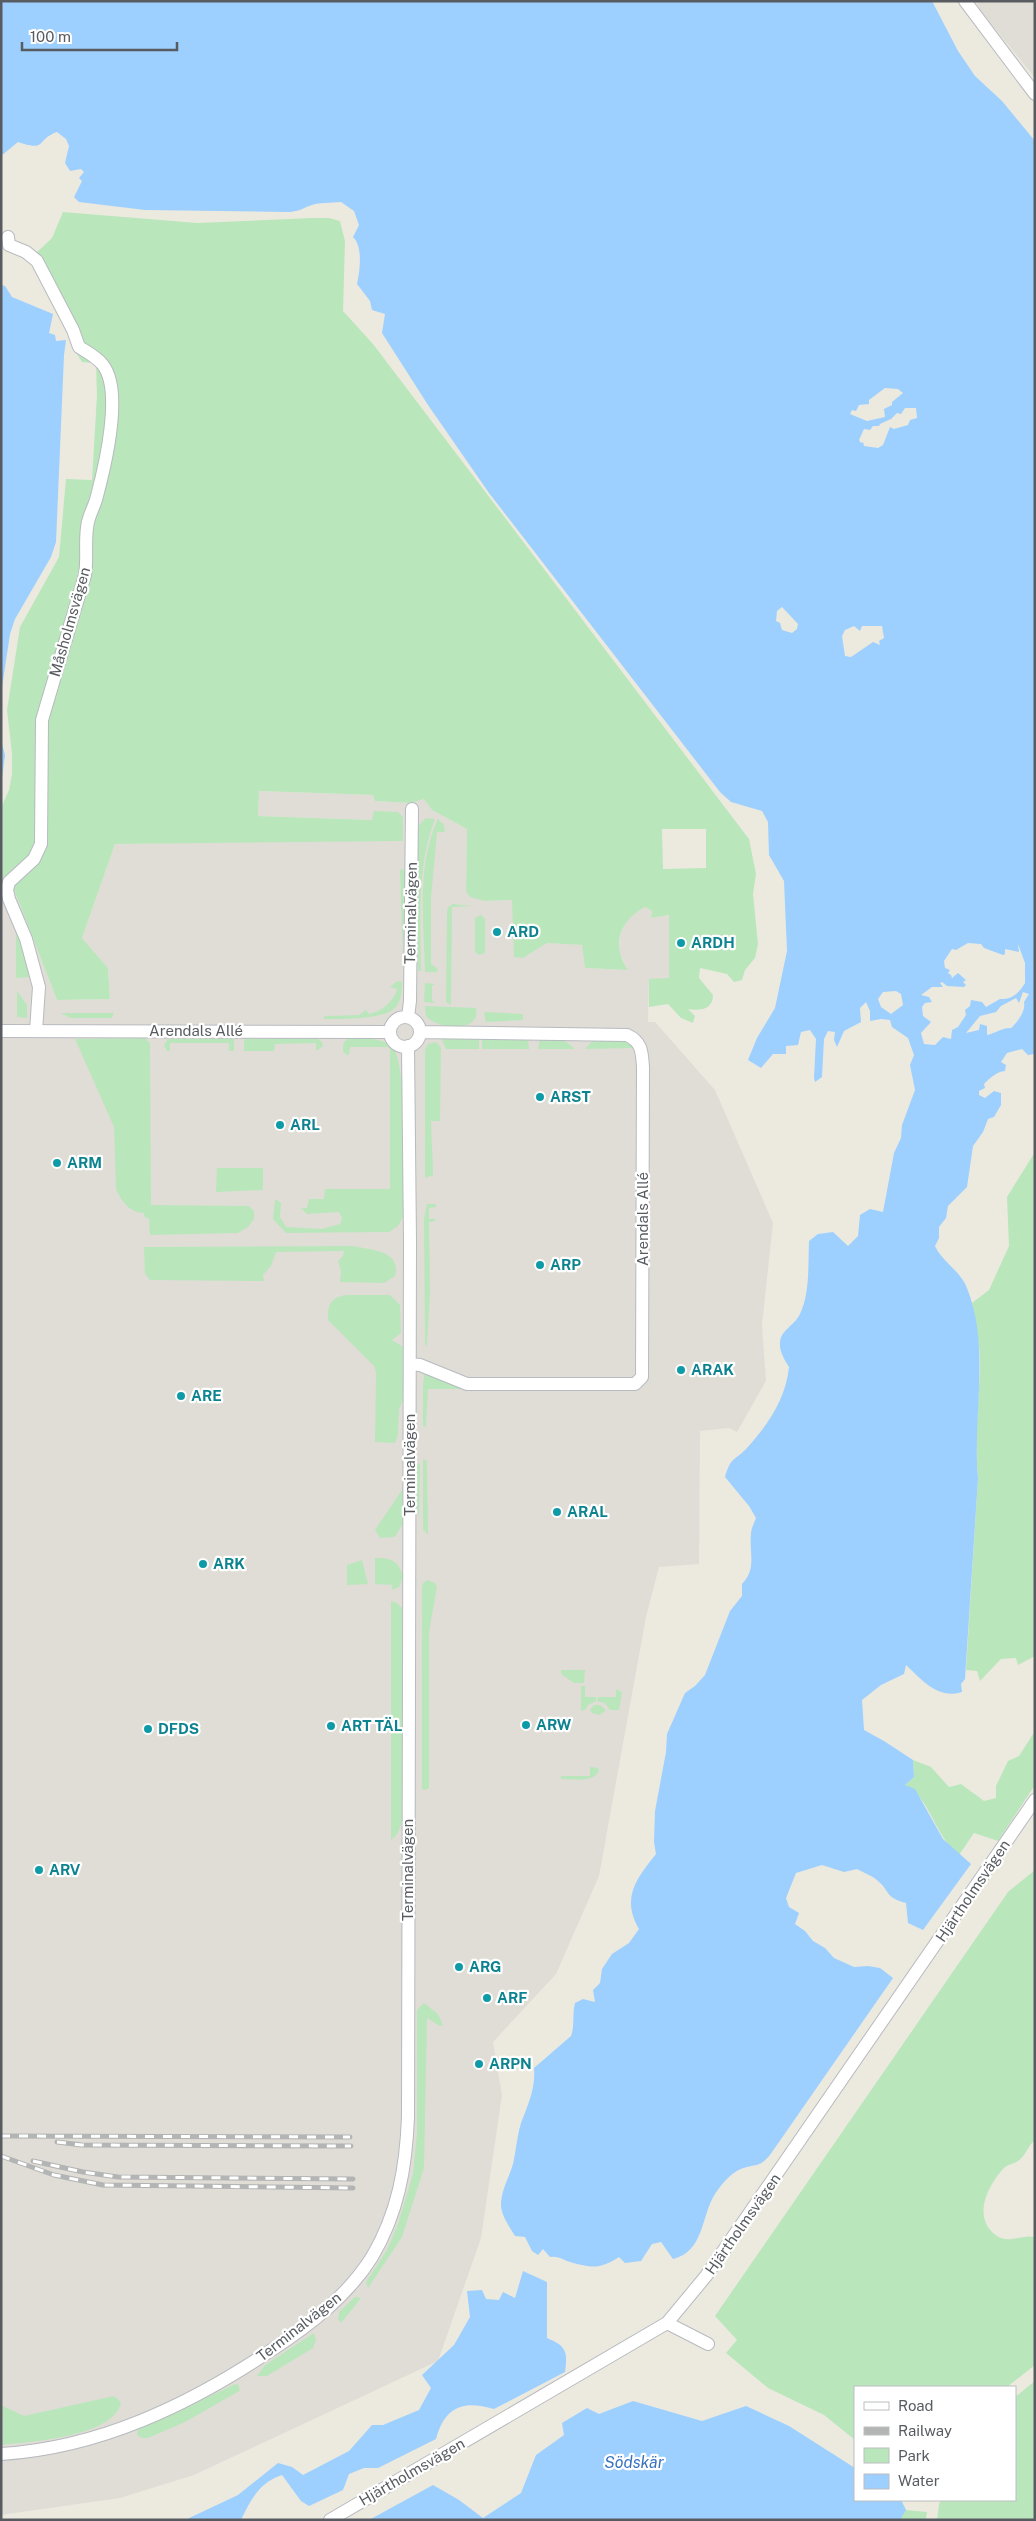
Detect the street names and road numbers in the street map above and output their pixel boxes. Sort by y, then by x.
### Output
street label: Måsholmsvägen [46,565,93,679]
street label: Terminalvägen [401,862,420,964]
street label: Arendals Allé [149,1022,243,1039]
street label: Arendals Allé [634,1172,651,1266]
street label: Terminalvägen [401,1414,418,1516]
street label: Terminalvägen [399,1819,416,1921]
street label: Hjärtholmsvägen [932,1837,1013,1945]
street label: Hjärtholmsvägen [701,2170,784,2277]
street label: Terminalvägen [253,2288,344,2365]
street label: Hjärtholmsvägen [356,2434,468,2509]

